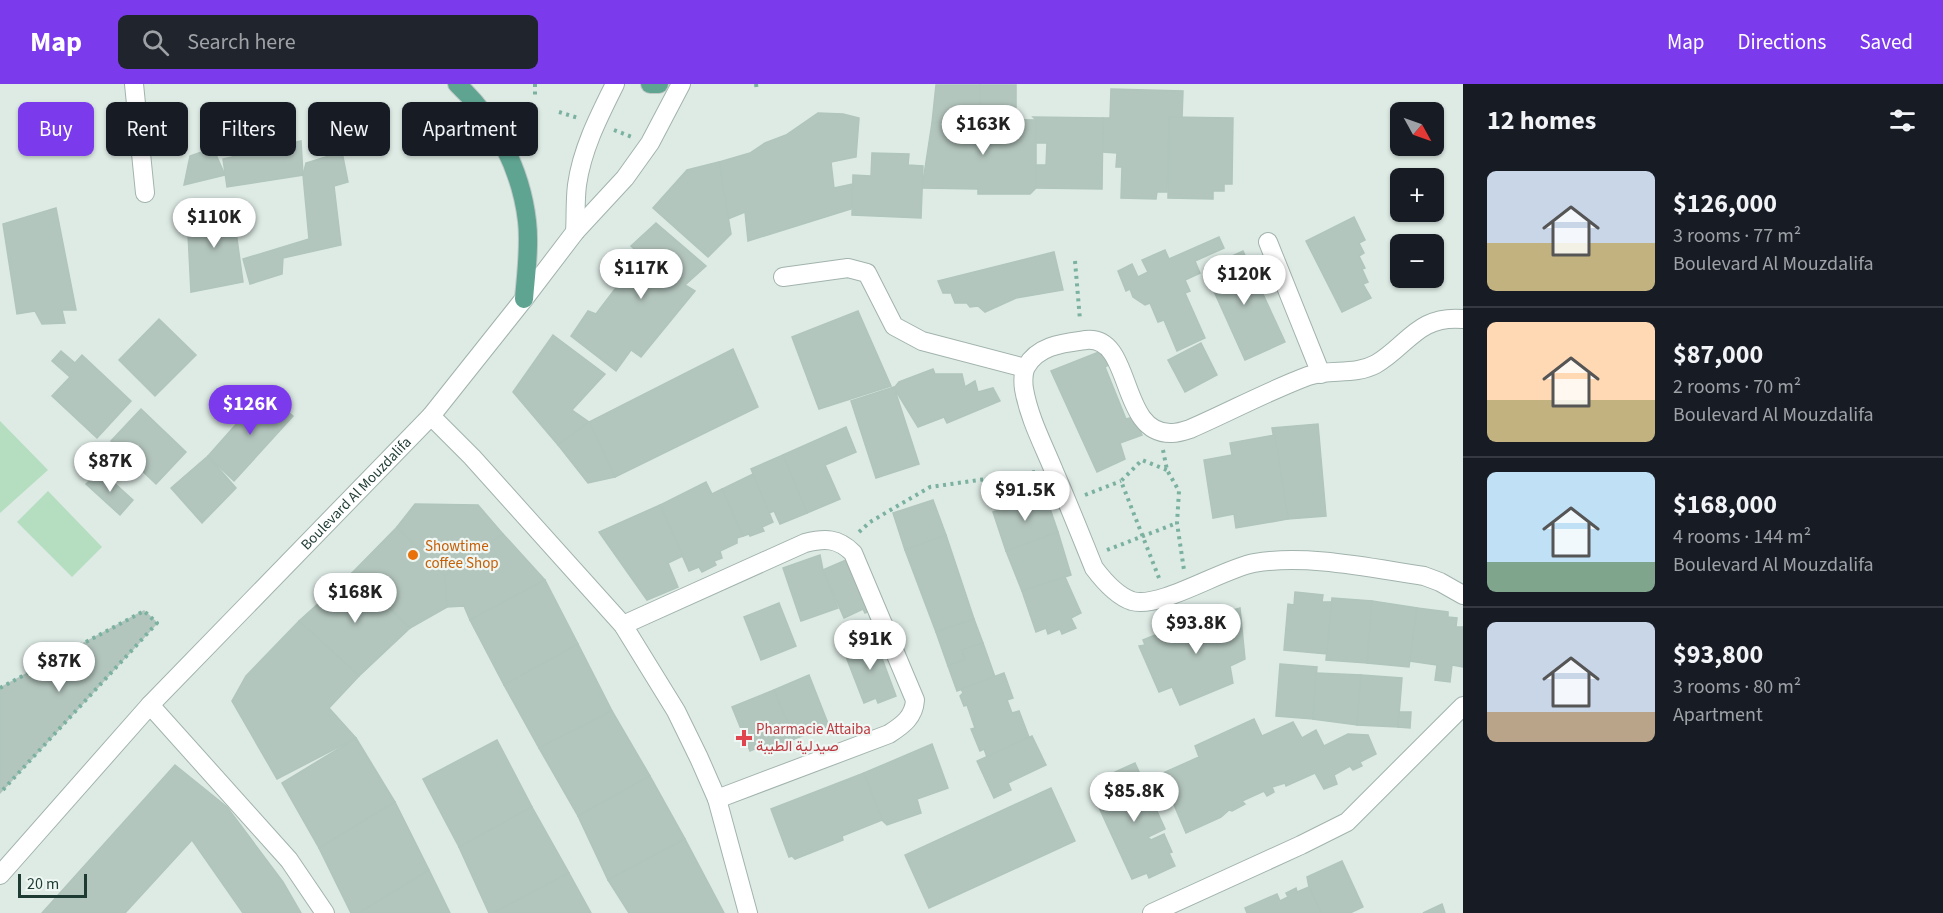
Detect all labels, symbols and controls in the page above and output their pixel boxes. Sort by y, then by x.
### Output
search box [118,15,538,69]
text: Map [30,22,82,62]
icon: search [139,26,172,59]
text: Search here [187,26,296,58]
text: Map [1667,27,1705,57]
text: Directions [1738,27,1826,57]
text: Saved [1859,27,1913,57]
chip: Buy [18,102,94,156]
chip: Rent [106,102,188,156]
chip: Filters [200,102,296,156]
chip: New [308,102,390,156]
chip: Apartment [402,102,538,156]
north arrow [1390,102,1444,156]
map controls [1390,102,1444,288]
text: 12 homes [1487,102,1596,139]
icon: filters [1886,104,1919,137]
pin: $163K [941,105,1025,156]
text: $163K [956,110,1010,138]
button: + [1390,168,1444,222]
text: $126,000 [1673,185,1777,222]
icon: home [1535,195,1607,267]
pin: $110K [172,198,256,249]
text: $110K [187,203,241,231]
text: 3 rooms · 77 m² [1673,222,1801,250]
button: − [1390,234,1444,288]
pin: $117K [599,249,683,300]
text: Boulevard Al Mouzdalifa [1673,250,1874,278]
text: $117K [614,254,668,282]
pin: $120K [1202,255,1286,306]
text: $120K [1217,260,1271,288]
text: $87,000 [1673,336,1763,373]
icon: home [1535,346,1607,418]
text: 2 rooms · 70 m² [1673,373,1801,401]
pin: $126K [208,385,292,436]
text: $126K [223,390,277,418]
text: Boulevard Al Mouzdalifa [1673,401,1874,429]
street label: Boulevard Al Mouzdalifa [296,432,416,555]
pin: $87K [74,442,146,493]
text: $87K [88,447,132,475]
pin: $91.5K [976,471,1074,522]
text: $91.5K [995,476,1055,504]
text: $168,000 [1673,486,1777,523]
icon: home [1535,496,1607,568]
text: 4 rooms · 144 m² [1673,523,1811,551]
place label: Showtime coffee Shop [425,536,499,574]
marker: Showtime coffee Shop [406,548,420,562]
text: Boulevard Al Mouzdalifa [1673,551,1874,579]
pin: $168K [313,573,397,624]
text: $168K [328,578,382,606]
pin: $93.8K [1147,604,1245,655]
text: $93.8K [1166,609,1226,637]
pin: $91K [834,620,906,671]
text: $91K [848,625,892,653]
text: $93,800 [1673,636,1763,673]
pin: $87K [23,642,95,693]
icon: home [1535,646,1607,718]
text: $87K [37,647,81,675]
text: 3 rooms · 80 m² [1673,673,1801,701]
text: Apartment [1673,701,1763,729]
place label: Pharmacie Attaiba صيدلية الطيبة [756,719,871,757]
marker: Pharmacie Attaiba صيدلية الطيبة [737,731,751,745]
pin: $85.8K [1085,772,1183,823]
text: $85.8K [1104,777,1164,805]
scale bar [18,871,87,898]
text: 20 m [27,873,59,895]

